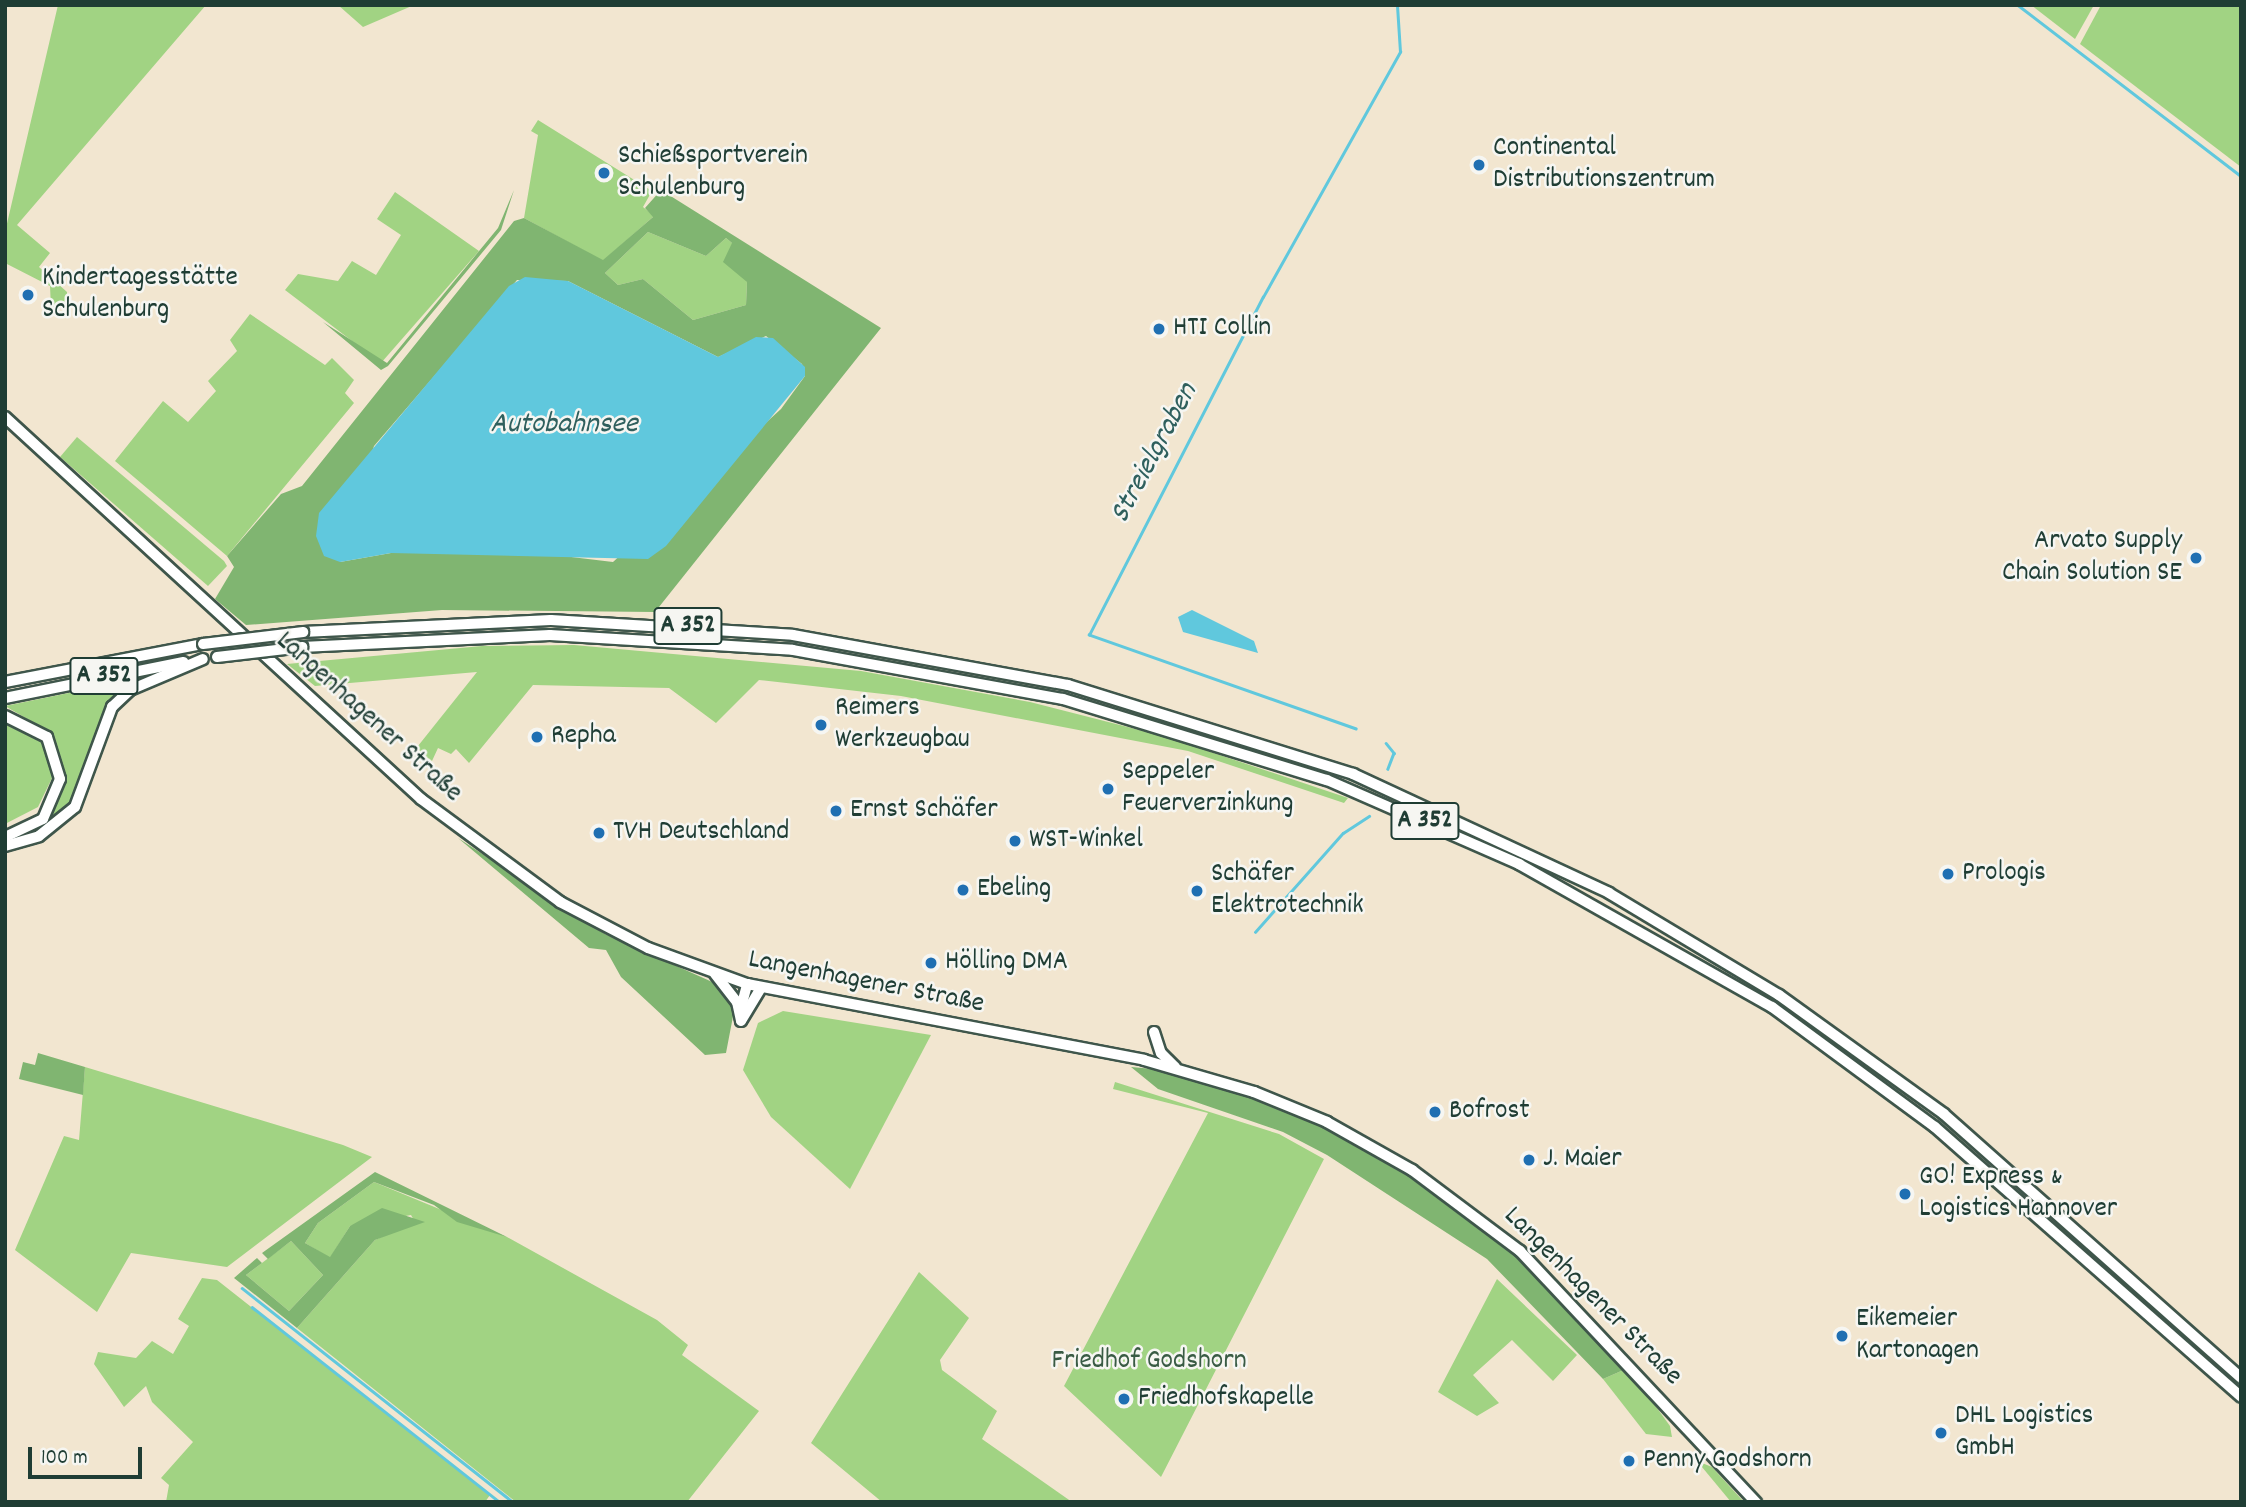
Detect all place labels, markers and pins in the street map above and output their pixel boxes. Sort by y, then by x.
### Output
place label: Continental Distributionszentrum [1493,132,1715,198]
place label: Schießsportverein Schulenburg [618,140,808,206]
marker: Continental Distributionszentrum [1471,157,1487,173]
marker: Schießsportverein Schulenburg [596,165,612,181]
place label: Kindertagesstätte Schulenburg [42,262,238,328]
marker: Kindertagesstätte Schulenburg [20,287,36,303]
place label: HTI Collin [1173,312,1271,346]
marker: HTI Collin [1151,321,1167,337]
place label: Arvato Supply Chain Solution SE [2002,525,2182,591]
marker: Arvato Supply Chain Solution SE [2188,550,2204,566]
place label: Reimers Werkzeugbau [835,692,970,758]
marker: Reimers Werkzeugbau [813,717,829,733]
place label: Repha [551,720,616,754]
marker: Repha [529,729,545,745]
place label: Seppeler Feuerverzinkung [1122,756,1293,822]
marker: Seppeler Feuerverzinkung [1100,781,1116,797]
place label: Ernst Schäfer [850,794,998,828]
marker: Ernst Schäfer [828,803,844,819]
place label: TVH Deutschland [613,816,789,850]
place label: WST-Winkel [1029,824,1143,858]
marker: TVH Deutschland [591,825,607,841]
marker: WST-Winkel [1007,833,1023,849]
place label: Prologis [1962,857,2046,891]
place label: Schäfer Elektrotechnik [1211,858,1364,924]
marker: Prologis [1940,866,1956,882]
place label: Ebeling [977,873,1051,907]
marker: Ebeling [955,882,971,898]
marker: Schäfer Elektrotechnik [1189,883,1205,899]
place label: Hölling DMA [945,946,1068,980]
marker: Hölling DMA [923,955,939,971]
place label: Bofrost [1449,1095,1530,1129]
marker: Bofrost [1427,1104,1443,1120]
place label: J. Maier [1543,1143,1622,1177]
marker: J. Maier [1521,1152,1537,1168]
place label: GO! Express & Logistics Hannover [1919,1161,2117,1227]
marker: GO! Express & Logistics Hannover [1897,1186,1913,1202]
place label: Eikemeier Kartonagen [1856,1303,1979,1369]
marker: Eikemeier Kartonagen [1834,1328,1850,1344]
place label: Friedhofskapelle [1138,1382,1314,1416]
marker: Friedhofskapelle [1116,1391,1132,1407]
place label: DHL Logistics GmbH [1955,1400,2093,1466]
marker: DHL Logistics GmbH [1933,1425,1949,1441]
place label: Penny Godshorn [1643,1444,1812,1478]
marker: Penny Godshorn [1621,1453,1637,1469]

